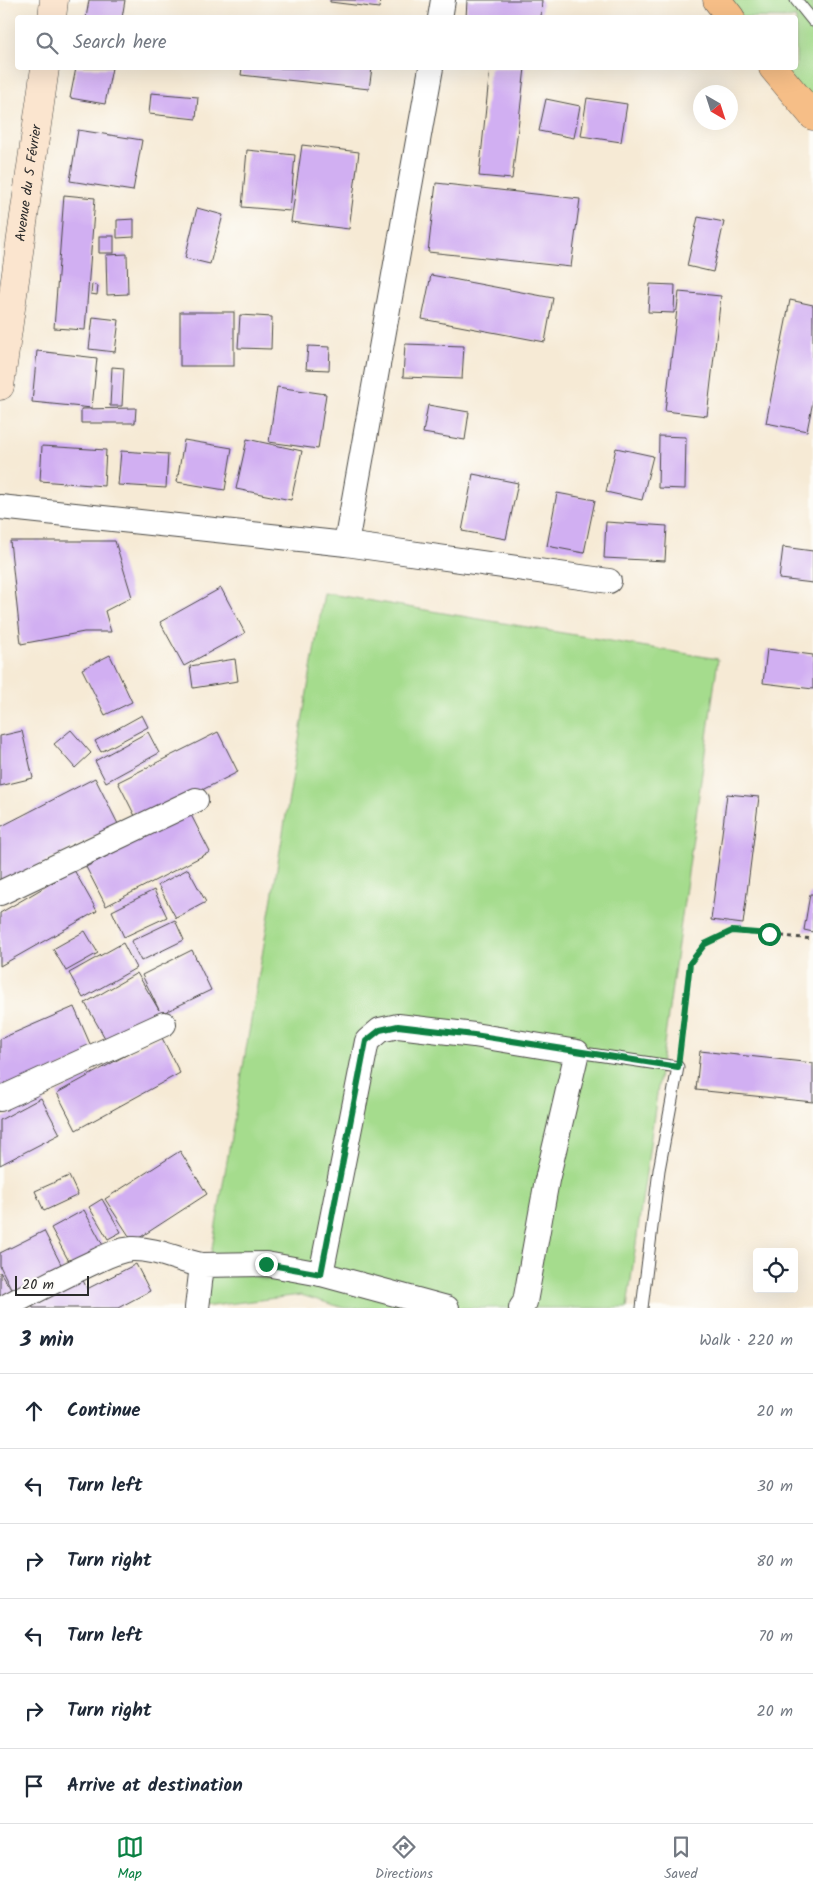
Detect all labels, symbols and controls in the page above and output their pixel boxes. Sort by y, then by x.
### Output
search box [15,15,798,70]
text: Search here [73,28,167,58]
icon: search [33,29,61,57]
north arrow [693,85,738,130]
street label: Avenue du 5 Février [10,122,48,243]
route start [758,923,781,946]
map controls [753,1248,798,1293]
button: locate [753,1248,798,1293]
route end [255,1253,278,1276]
scale bar [15,1273,89,1296]
text: 20 m [22,1274,54,1296]
text: 3 min [20,1324,74,1357]
text: Walk · 220 m [699,1328,793,1353]
text: Continue [67,1396,140,1426]
icon: ahead [20,1397,48,1425]
text: 20 m [757,1399,793,1424]
text: Turn left [67,1471,142,1501]
icon: left [20,1472,48,1500]
text: 30 m [757,1474,793,1499]
text: Turn right [67,1546,152,1576]
icon: right [20,1547,48,1575]
text: 80 m [756,1549,793,1574]
text: Turn left [67,1621,142,1651]
icon: left [20,1622,48,1650]
text: 70 m [758,1624,793,1649]
text: Turn right [67,1696,152,1726]
icon: right [20,1697,48,1725]
text: 20 m [757,1699,793,1724]
text: Arrive at destination [67,1771,243,1801]
icon: arrive [20,1772,48,1800]
tab: Map [116,1833,144,1885]
tab: Directions [375,1833,433,1885]
tab: Saved [664,1833,697,1885]

